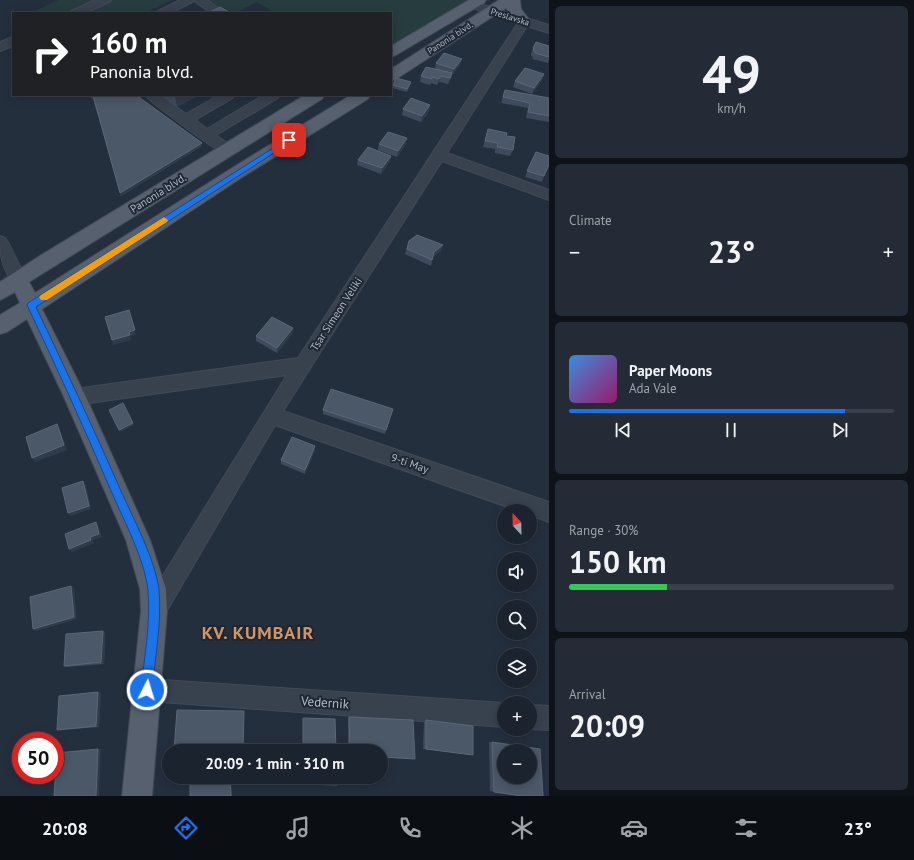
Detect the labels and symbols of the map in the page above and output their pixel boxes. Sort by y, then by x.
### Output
street label: Preslavska [489,5,531,28]
street label: Panonia blvd. [425,19,474,56]
pin [272,123,306,157]
street label: Panonia blvd. [127,170,189,216]
street label: Tsar Simeon Veliki [307,275,365,353]
street label: 9-ti May [389,450,431,476]
north arrow [497,504,537,544]
district label: KV. KUMBAIR [202,621,314,644]
position arrow [126,669,168,711]
street label: Vedernik [299,692,350,713]
speed limit sign: 50 [12,732,64,784]

